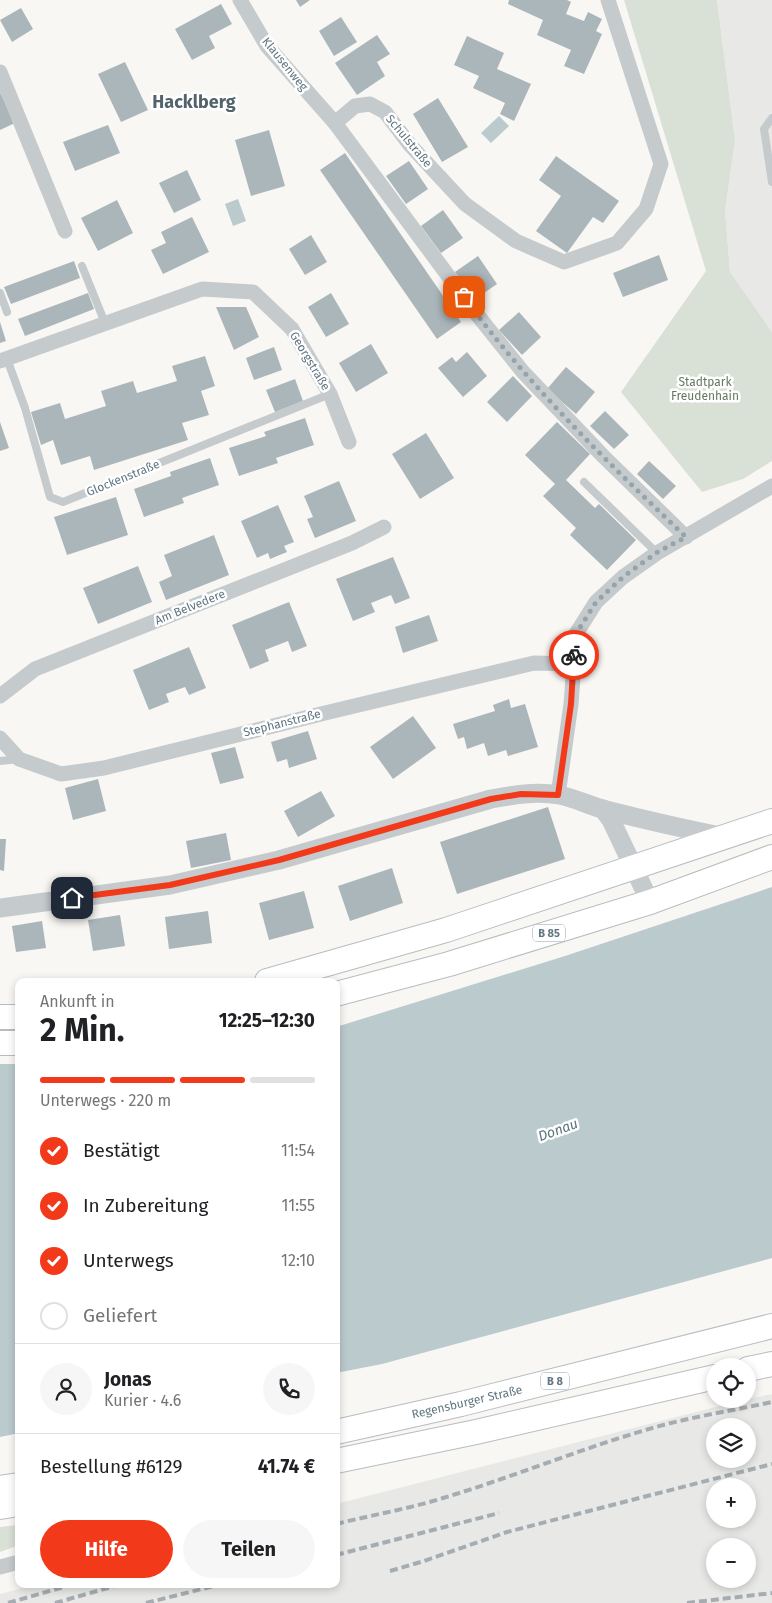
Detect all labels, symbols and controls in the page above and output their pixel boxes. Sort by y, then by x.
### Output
street label: Klausenweg [259,34,311,94]
district label: Hacklberg [152,91,236,113]
street label: Schulstraße [383,112,435,170]
pin [443,276,485,318]
icon: bag [450,283,478,311]
street label: Georgstraße [287,329,333,393]
park label: Stadtpark Freudenhain [671,375,739,403]
street label: Glockenstraße [84,457,162,499]
street label: Am Belvedere [153,587,227,627]
courier [549,630,599,680]
icon: bike [560,641,588,669]
street label: Stephanstraße [242,707,322,739]
pin [51,877,93,919]
icon: home [58,884,86,912]
road number: B 85 [533,924,565,941]
text: Ankunft in [40,992,115,1011]
text: 12:25–12:30 [219,1009,315,1032]
text: 2 Min. [40,1011,124,1049]
text: Unterwegs · 220 m [40,1091,171,1110]
water label: Donau [536,1115,580,1145]
icon: check [40,1137,68,1165]
text: Bestätigt [83,1139,160,1162]
text: 11:54 [281,1141,315,1160]
icon: check [40,1192,68,1220]
text: In Zubereitung [83,1194,208,1217]
text: 11:55 [282,1196,315,1215]
icon: check [40,1247,68,1275]
text: Unterwegs [83,1249,174,1272]
text: 12:10 [281,1251,315,1270]
text: Geliefert [83,1304,157,1327]
map controls [706,1358,756,1588]
button: locate [706,1358,756,1408]
button: person [40,1363,92,1415]
button: phone [263,1363,315,1415]
text: Jonas [104,1368,151,1391]
road number: B 8 [541,1372,569,1390]
street label: Regensburger Straße [410,1382,524,1422]
text: Kurier · 4.6 [104,1391,181,1410]
button: layers [706,1418,756,1468]
text: Bestellung #6129 [40,1455,182,1478]
text: 41.74 € [258,1455,315,1478]
button: + [706,1478,756,1528]
button: Hilfe [40,1520,173,1578]
button: Teilen [183,1520,315,1578]
button: − [706,1538,756,1588]

